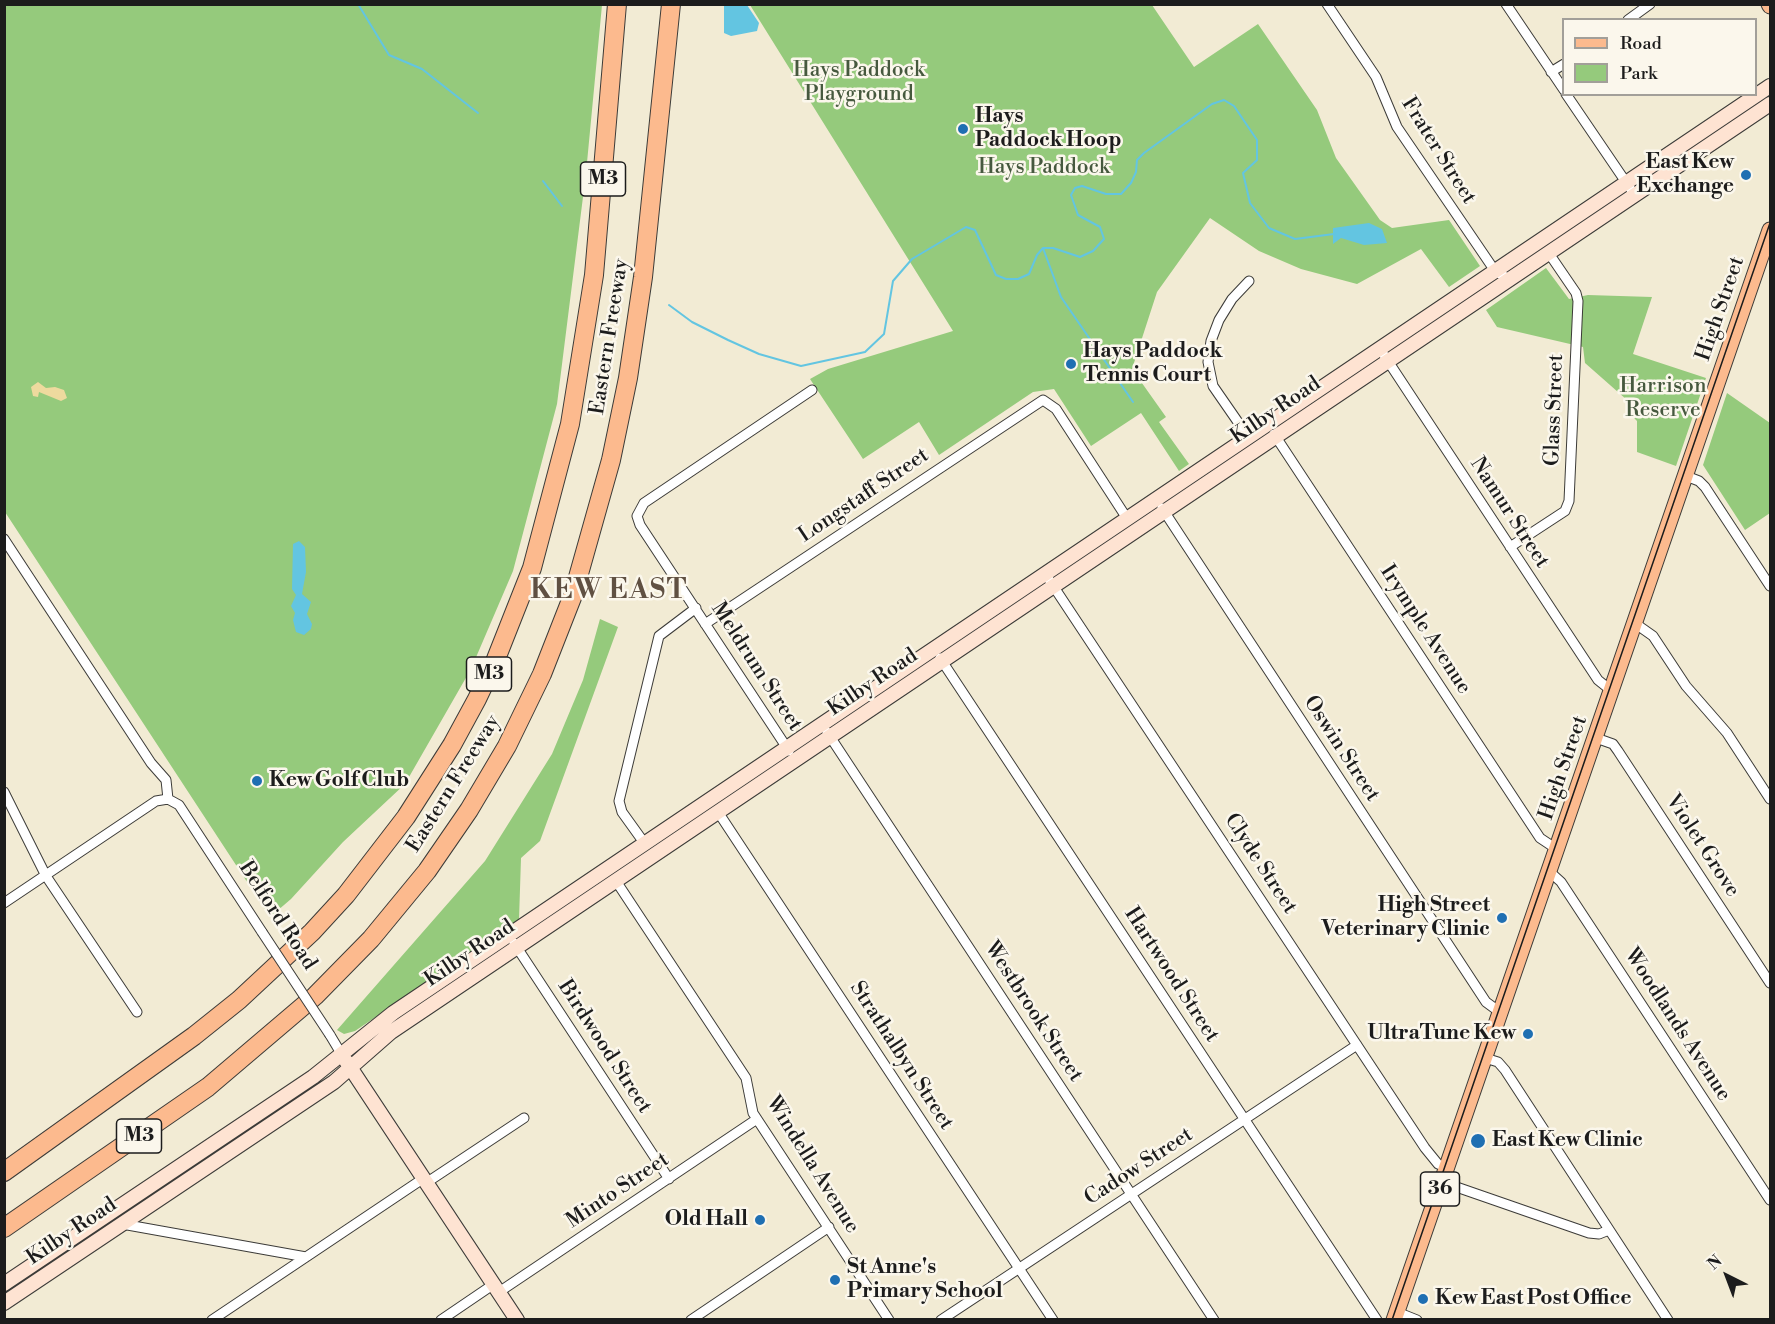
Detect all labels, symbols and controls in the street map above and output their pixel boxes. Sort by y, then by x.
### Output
legend [1562,18,1757,96]
text: Road [1620,32,1662,55]
park label: Hays Paddock Playground [793,58,925,108]
text: Park [1620,62,1657,85]
street label: Frater Street [1395,93,1481,209]
place label: Hays Paddock Hoop [975,104,1122,154]
marker: Hays Paddock Hoop [956,122,970,136]
place label: East Kew Exchange [1637,150,1734,200]
park label: Hays Paddock [978,155,1110,181]
road number: M3 [580,162,626,196]
marker: East Kew Exchange [1739,168,1753,182]
street label: High Street [1691,254,1751,364]
street label: Eastern Freeway [585,257,635,417]
place label: Hays Paddock Tennis Court [1083,339,1223,389]
street label: Glass Street [1540,354,1570,466]
marker: Hays Paddock Tennis Court [1064,357,1078,371]
street label: Kilby Road [1226,372,1326,450]
park label: Harrison Reserve [1620,374,1706,424]
street label: Longstaff Street [794,443,934,549]
street label: Namur Street [1464,453,1554,573]
street label: Irymple Avenue [1374,561,1476,699]
district label: KEW EAST [530,576,688,608]
street label: Meldrum Street [705,598,807,736]
street label: Kilby Road [823,644,923,722]
road number: M3 [466,657,512,691]
street label: Oswin Street [1297,691,1385,807]
street label: Eastern Freeway [402,711,506,857]
street label: High Street [1534,713,1594,823]
place label: Kew Golf Club [269,768,409,794]
marker: Kew Golf Club [250,774,264,788]
street label: Violet Grove [1659,790,1745,902]
street label: Clyde Street [1218,809,1302,919]
street label: Belford Road [233,857,321,975]
place label: High Street Veterinary Clinic [1321,893,1490,943]
street label: Hartwood Street [1118,903,1224,1047]
marker: High Street Veterinary Clinic [1495,911,1509,925]
street label: Kilby Road [420,915,520,993]
street label: Westbrook Street [978,937,1088,1087]
street label: Woodlands Avenue [1618,944,1736,1106]
street label: Birdwood Street [552,976,656,1118]
street label: Strathalbyn Street [844,977,958,1135]
place label: UltraTune Kew [1367,1021,1516,1047]
marker: UltraTune Kew [1521,1027,1535,1041]
street label: Windella Avenue [760,1092,864,1238]
road number: M3 [116,1119,162,1153]
street label: Cadow Street [1080,1123,1198,1211]
place label: East Kew Clinic [1492,1128,1643,1154]
marker: East Kew Clinic [1469,1132,1487,1150]
street label: Minto Street [562,1147,674,1235]
road number: 36 [1420,1172,1460,1206]
street label: Kilby Road [22,1193,122,1271]
place label: Old Hall [665,1207,748,1233]
marker: Old Hall [753,1213,767,1227]
north arrow [1697,1246,1757,1306]
text: N [1704,1251,1726,1274]
place label: St Anne's Primary School [847,1255,1003,1305]
marker: St Anne's Primary School [828,1273,842,1287]
place label: Kew East Post Office [1435,1286,1632,1312]
marker: Kew East Post Office [1416,1292,1430,1306]

